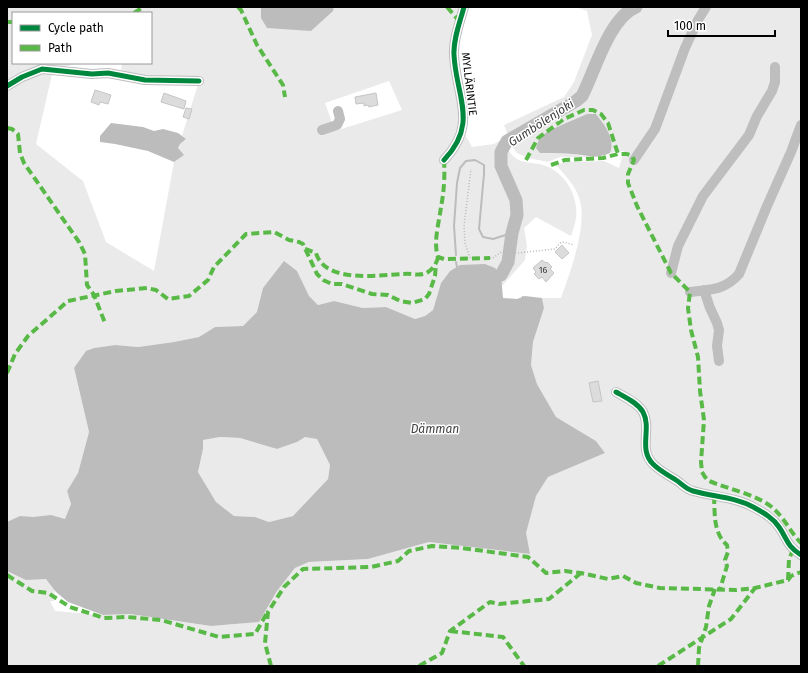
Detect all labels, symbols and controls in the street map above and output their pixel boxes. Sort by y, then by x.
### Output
legend [12,12,152,64]
scale bar [668,12,775,38]
text: 100 m [674,19,706,33]
text: Cycle path [48,21,104,35]
text: Path [48,41,72,55]
street label: MYLLÄRINTIE [459,51,480,117]
water label: Gumbölenjoki [506,96,577,149]
house number: 16 [539,265,548,275]
water label: Dämman [411,422,459,436]

